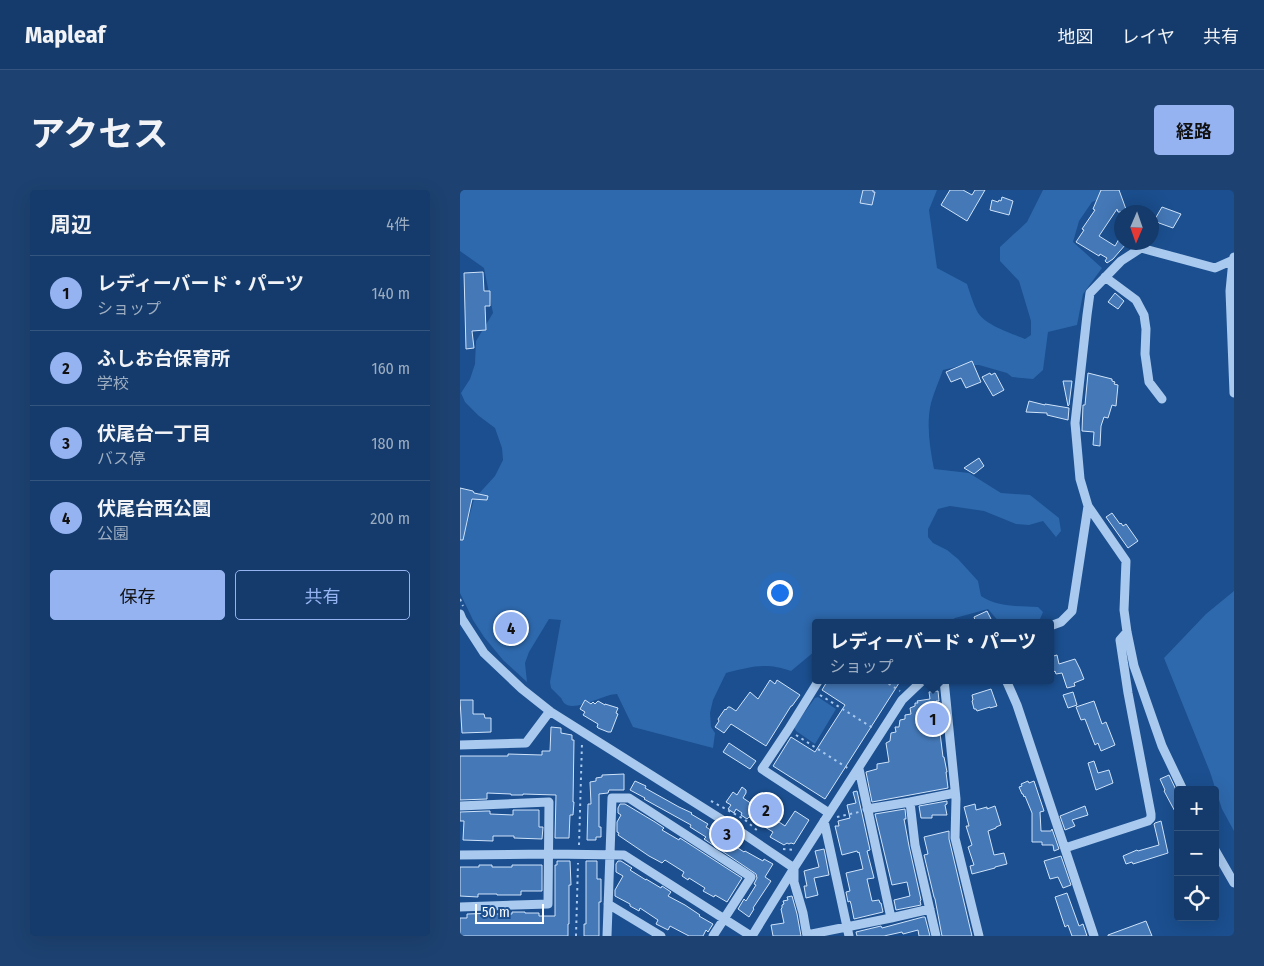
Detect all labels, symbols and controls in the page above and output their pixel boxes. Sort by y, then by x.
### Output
text: Mapleaf [25,21,105,49]
text: 地図 [1058,26,1094,48]
text: レイヤ [1122,26,1175,48]
text: 共有 [1203,26,1239,48]
button: 経路 [1154,105,1234,155]
text: アクセス [30,113,168,155]
north arrow [1114,205,1159,250]
text: 周辺 [50,212,92,238]
text: 4件 [386,215,410,234]
text: レディーバード・パーツ [97,272,304,295]
text: 1 [63,284,69,303]
text: 140 m [372,284,410,303]
text: ショップ [97,299,161,318]
text: ふしお台保育所 [97,347,230,370]
text: 2 [62,359,70,378]
text: 160 m [371,359,410,378]
text: 学校 [97,374,129,393]
text: 伏尾台一丁目 [97,422,211,445]
text: 3 [62,434,70,453]
text: 180 m [371,434,410,453]
text: バス停 [97,449,145,468]
text: 伏尾台⻄公園 [97,497,211,520]
text: 4 [62,509,70,528]
text: 200 m [370,509,410,528]
text: 公園 [97,524,129,543]
button: 保存 [50,570,225,620]
button: 共有 [235,570,410,620]
your location [767,580,793,606]
pin: 4 [495,609,527,647]
popup [812,619,1054,684]
text: レディーバード・パーツ [829,630,1037,653]
text: ショップ [829,657,893,676]
pin: 1 [917,700,949,738]
map controls [1174,786,1219,921]
button: + [1174,786,1219,831]
pin: 2 [750,791,782,829]
pin: 3 [711,815,743,853]
button: − [1174,831,1219,876]
button: locate [1174,876,1219,921]
scale bar [475,901,544,924]
text: 50 m [482,904,510,921]

